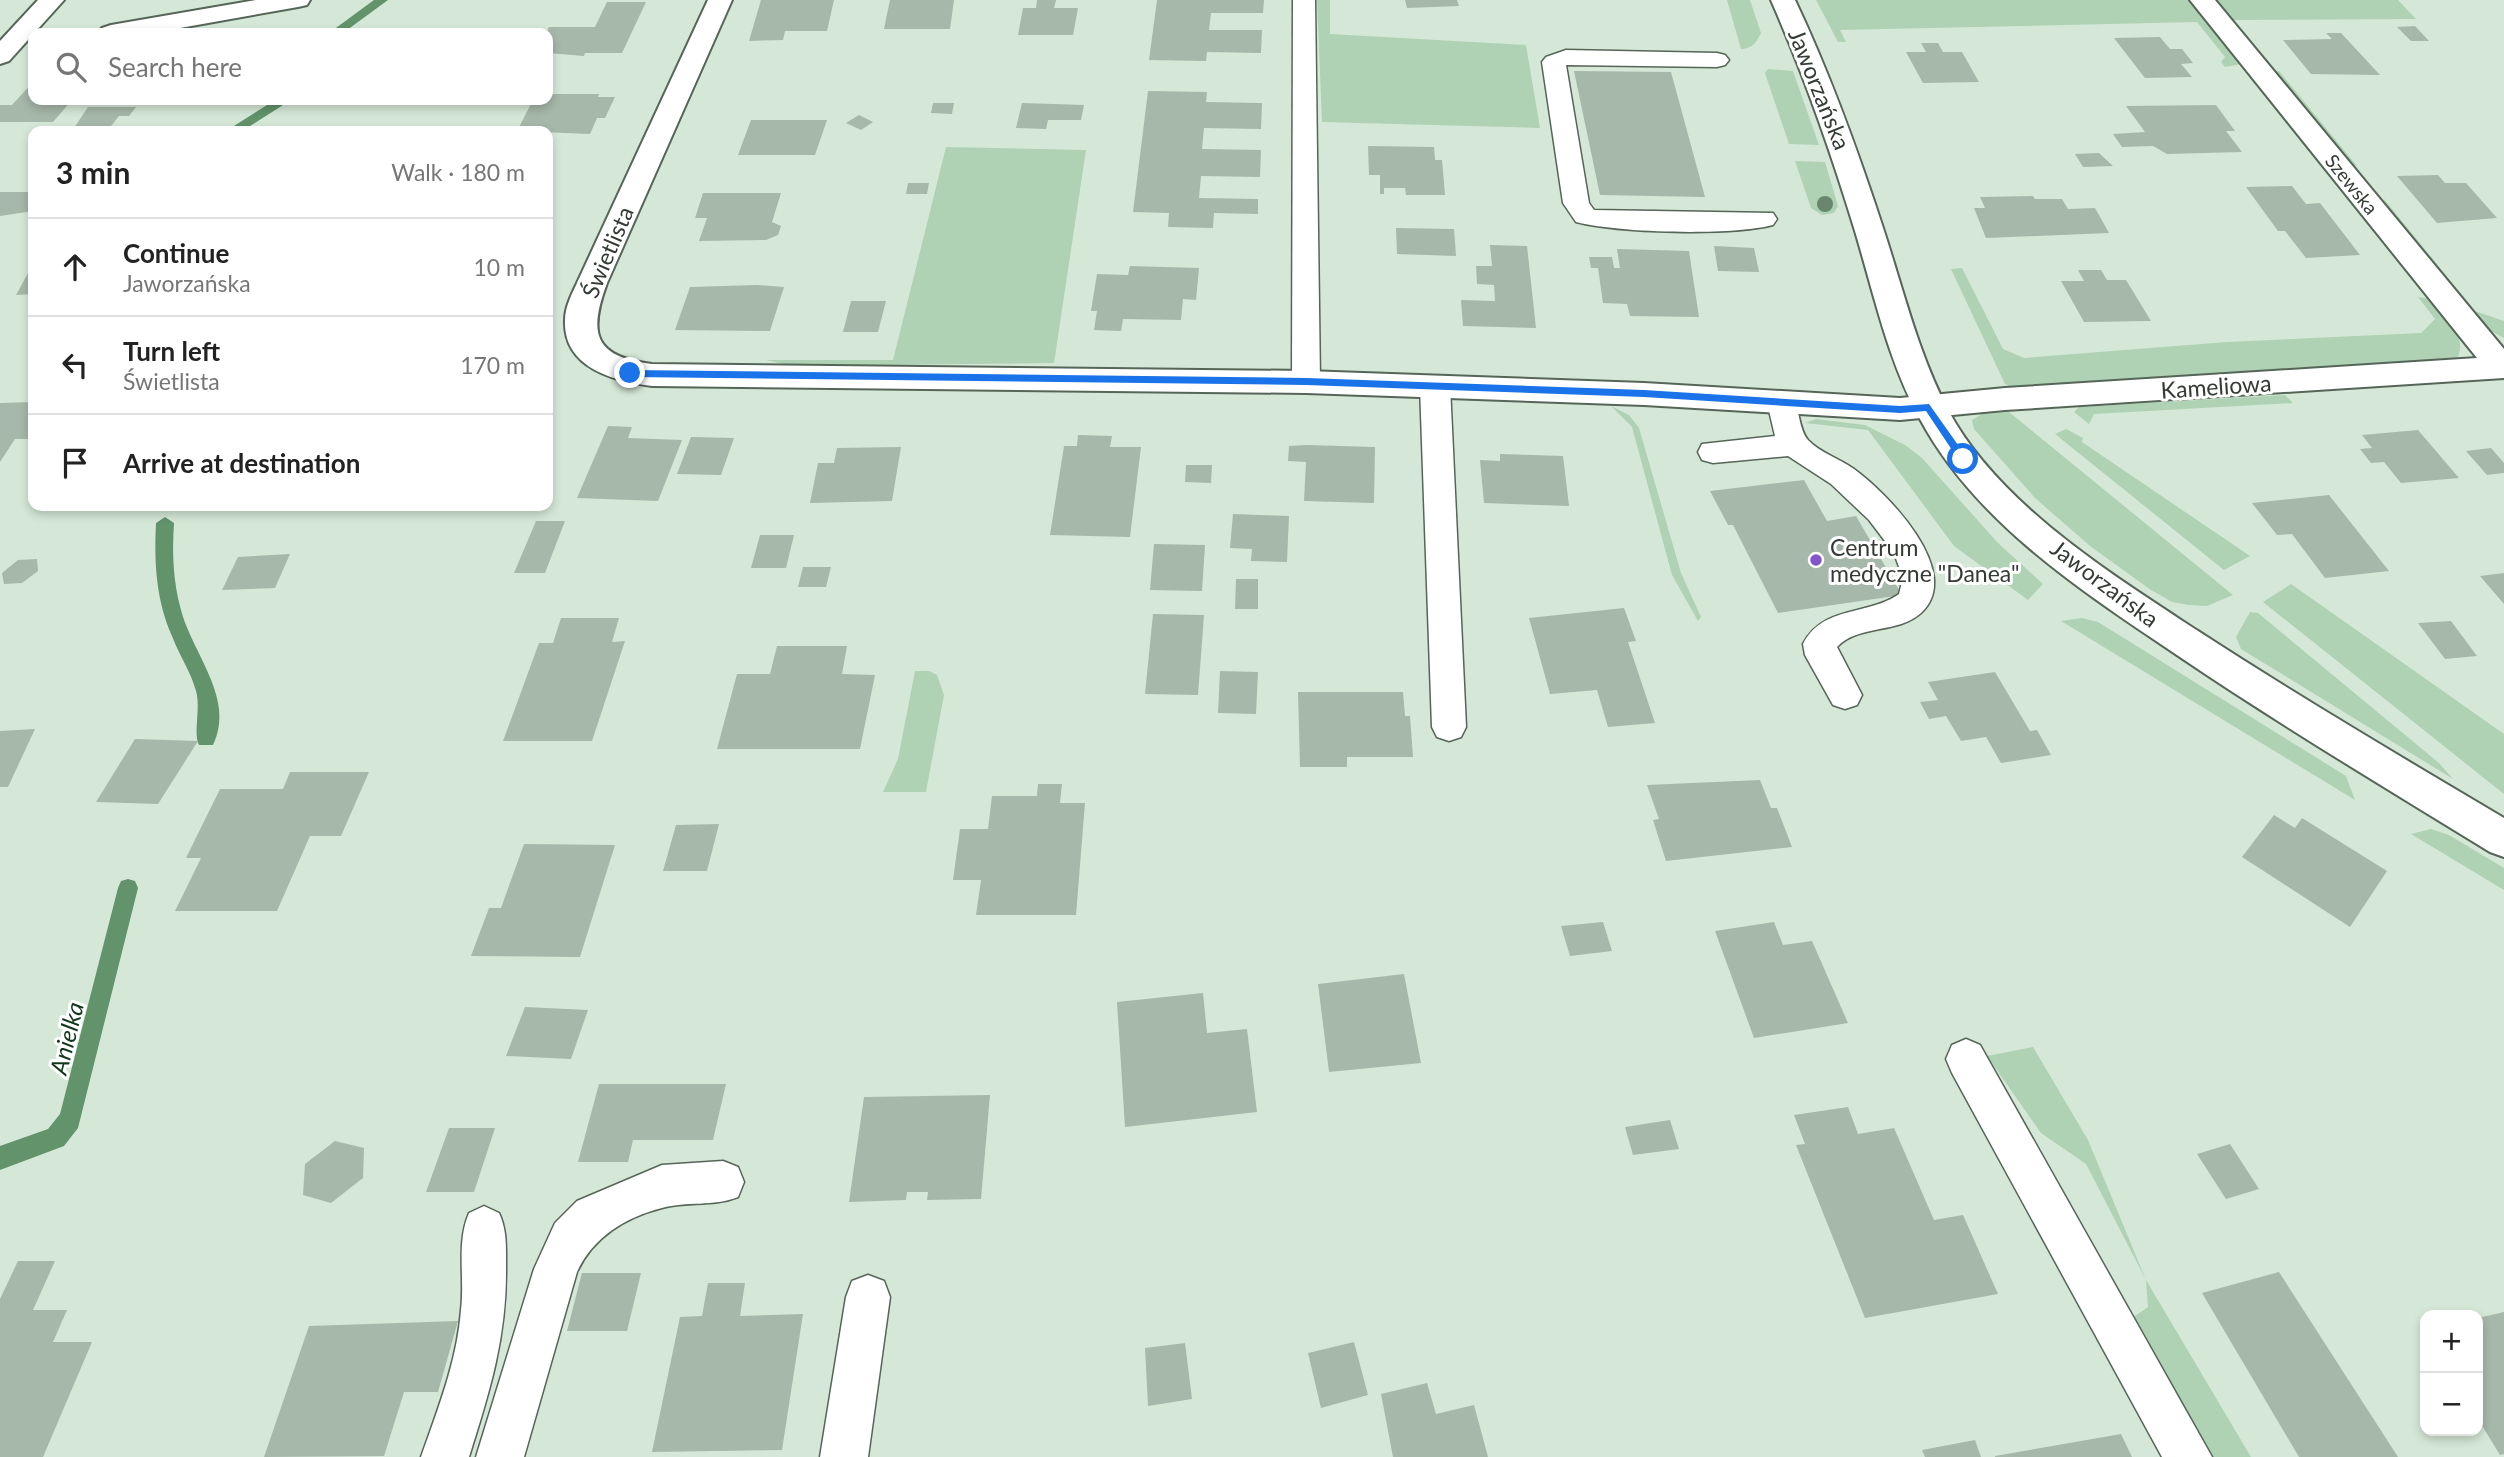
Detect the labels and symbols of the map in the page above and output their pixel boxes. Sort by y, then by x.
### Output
street label: Jaworzańska [1783,25,1857,153]
street label: Szewska [2321,149,2383,219]
street label: Świetlista [575,202,639,302]
route end [614,357,645,388]
street label: Kameliowa [2160,368,2272,404]
route start [1947,443,1978,474]
place label: Centrum medyczne "Danea" [1830,533,2020,587]
street label: Jaworzańska [2046,533,2164,633]
marker: Centrum medyczne "Danea" [1808,552,1824,568]
water label: Anielka [43,999,89,1078]

